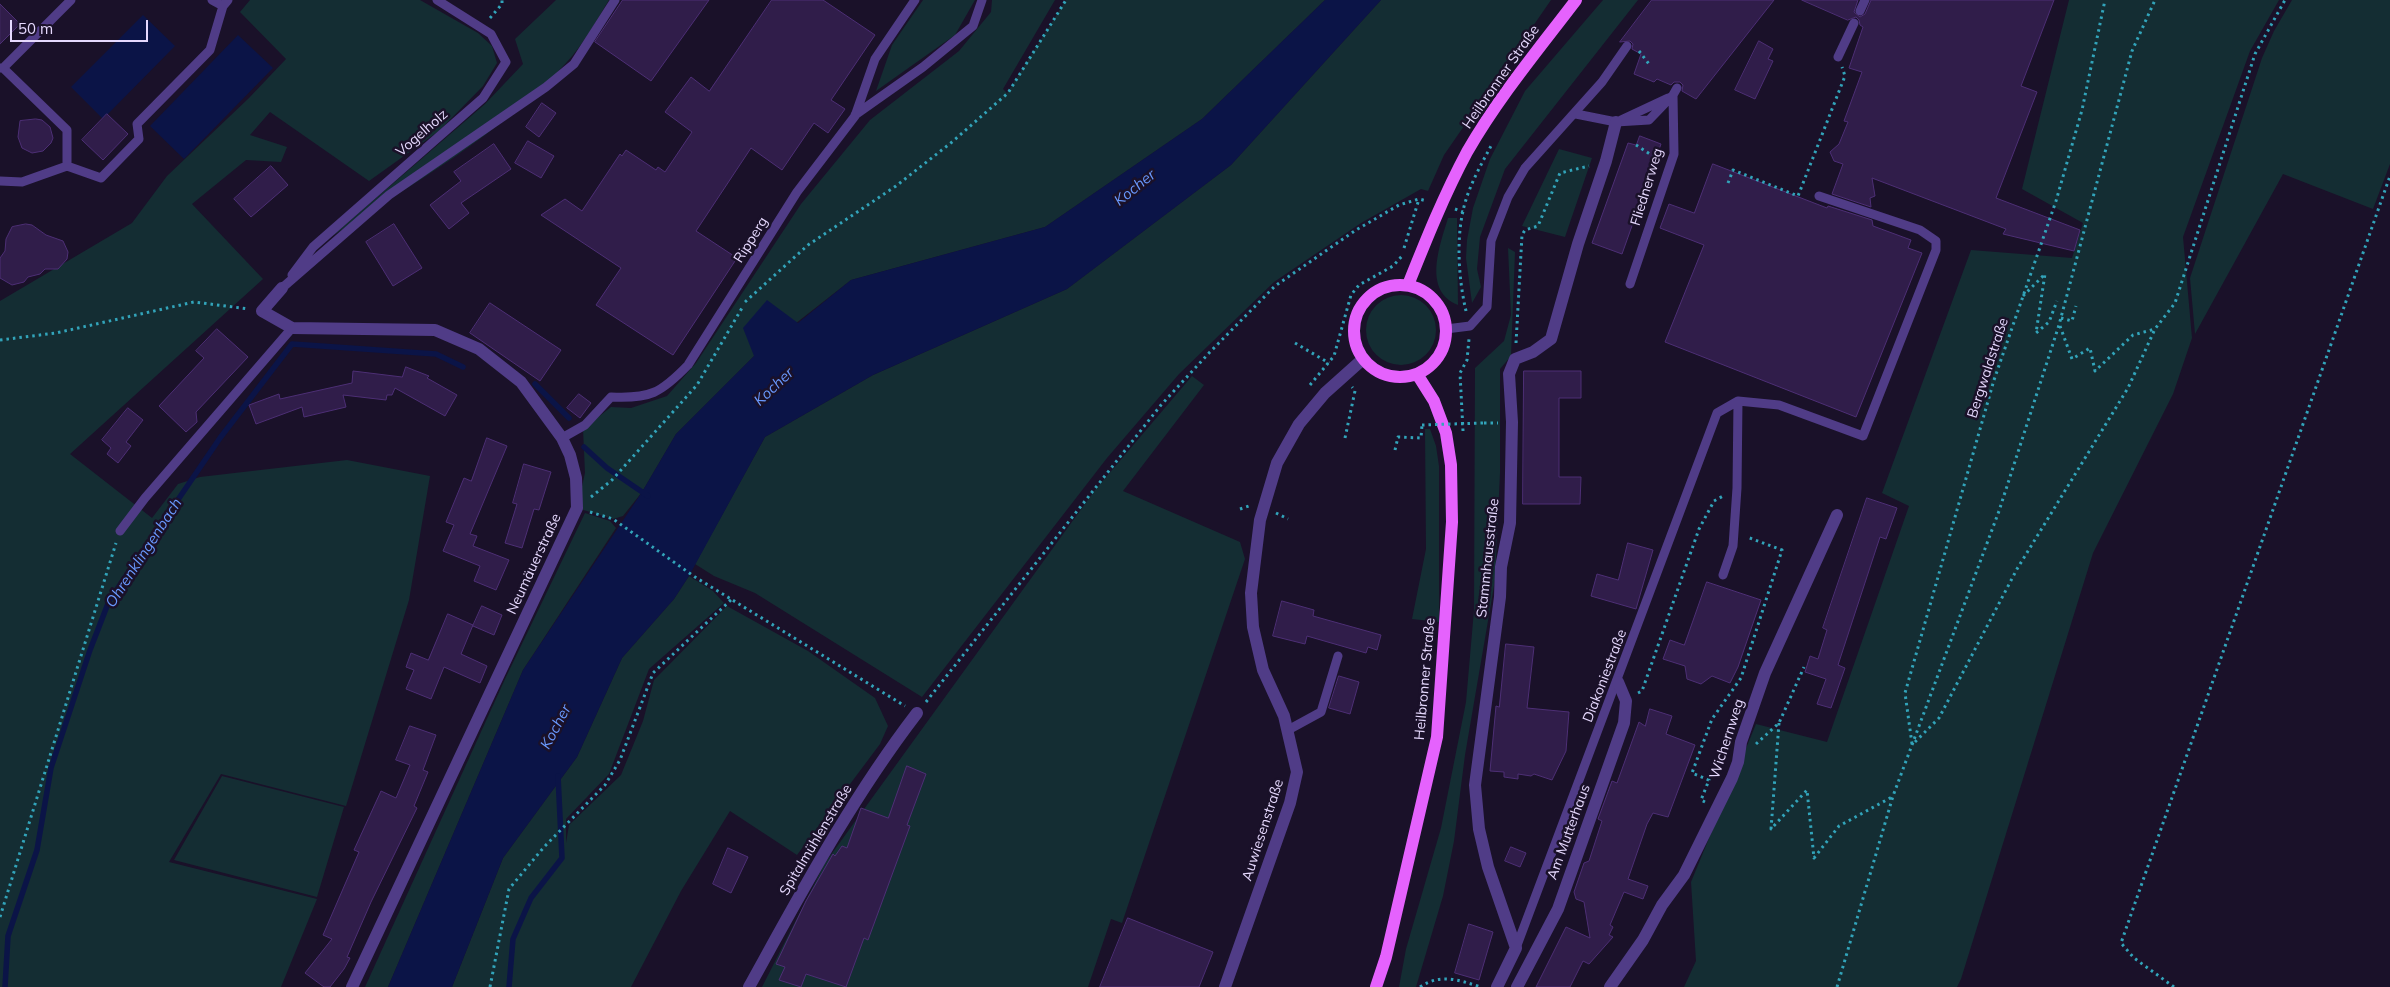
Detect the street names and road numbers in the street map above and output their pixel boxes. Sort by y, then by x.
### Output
street label: Heilbronner Straße [1459,22,1543,132]
street label: Vogelholz [393,106,451,160]
street label: Fliednerweg [1627,146,1667,228]
street label: Ripperg [730,214,772,266]
street label: Bergwaldstraße [1964,316,2012,420]
street label: Stammhausstraße [1473,498,1503,618]
street label: Neumäuerstraße [503,511,565,617]
street label: Heilbronner Straße [1411,617,1439,741]
street label: Diakoniestraße [1580,627,1630,725]
street label: Wichernweg [1706,697,1748,781]
street label: Auwiesenstraße [1239,777,1287,883]
street label: Spitalmühlenstraße [776,781,856,899]
street label: Am Mutterhaus [1544,782,1594,882]

